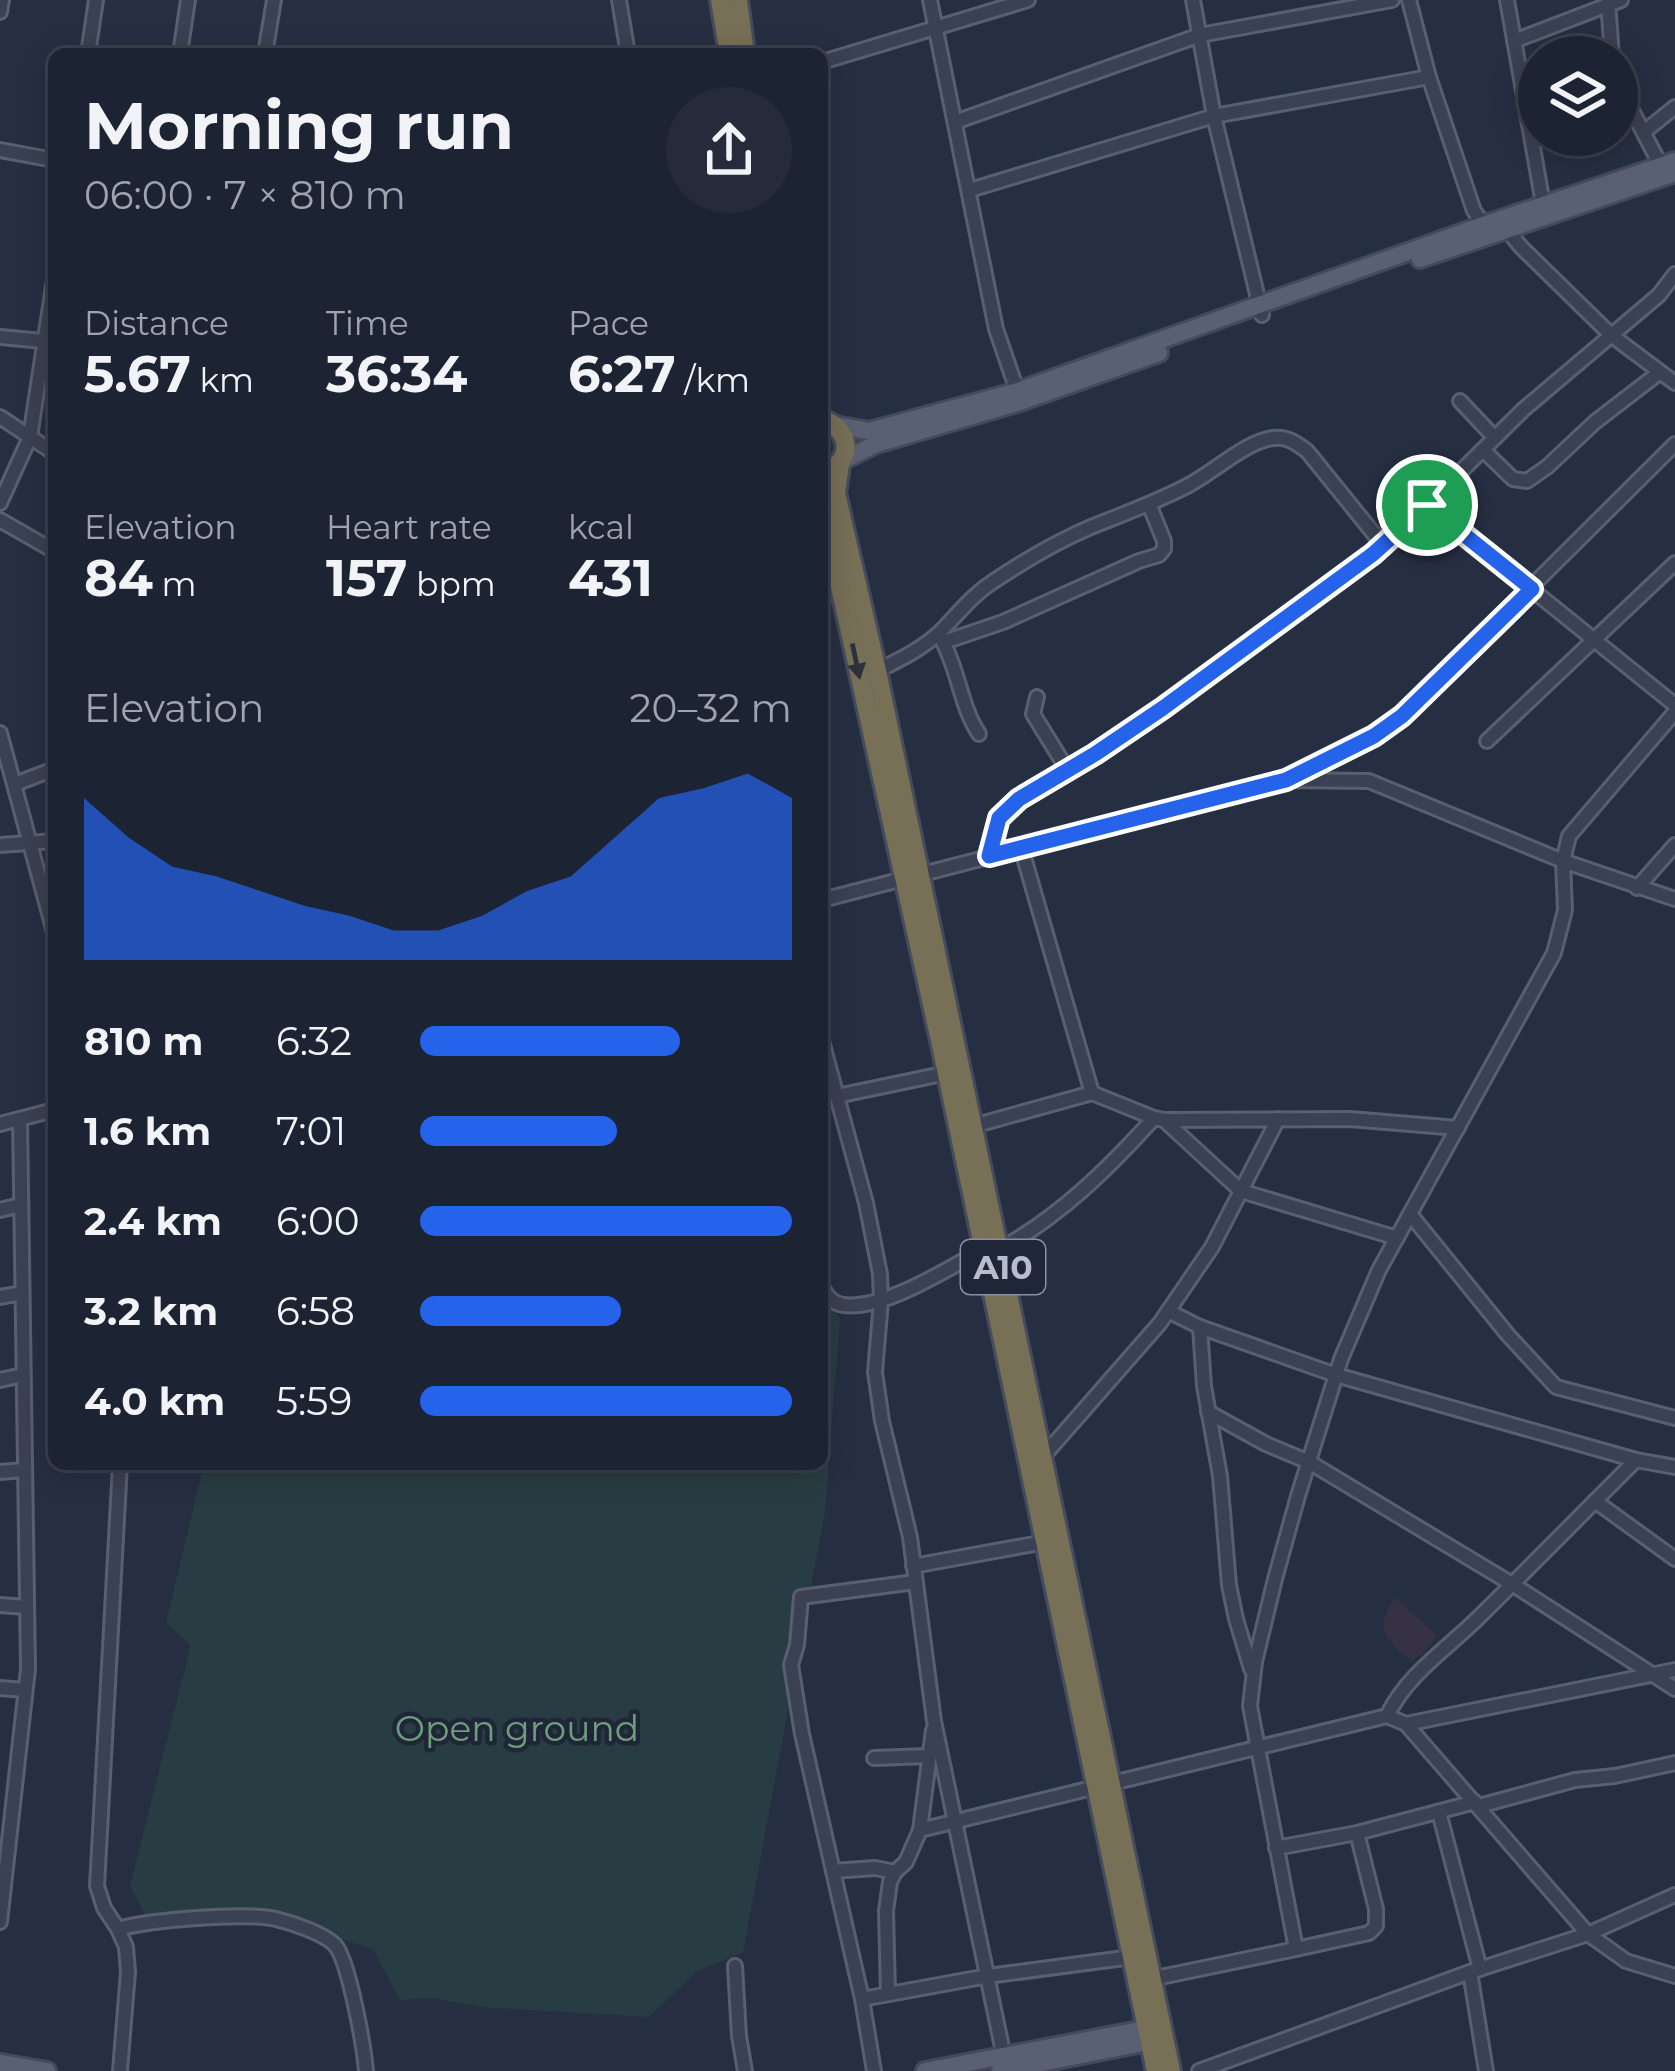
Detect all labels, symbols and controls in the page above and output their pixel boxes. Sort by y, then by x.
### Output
map controls [1518,36,1638,156]
button: layers [1518,36,1638,156]
text: Morning run [84,85,514,166]
button: share [666,87,792,213]
text: 06:00 · 7 × 810 m [84,171,406,219]
text: Distance [84,303,229,343]
text: Time [326,303,409,343]
text: Pace [568,303,649,343]
text: 5.67 [84,343,191,405]
text: 36:34 [326,343,467,405]
text: 6:27 [568,343,676,405]
text: km [191,360,254,400]
text: /km [676,360,750,400]
pin [1376,454,1478,556]
icon: arrive [1394,472,1460,538]
text: Elevation [84,507,237,547]
text: Heart rate [326,507,492,547]
text: kcal [568,507,634,547]
text: 84 [84,547,153,609]
text: 157 [326,547,407,609]
text: 431 [568,547,653,609]
text: m [153,564,196,604]
text: bpm [407,564,496,604]
one-way arrow [848,642,867,680]
text: Elevation [84,684,264,732]
text: 20–32 m [630,684,792,732]
text: 810 m [84,1017,203,1065]
text: 6:32 [276,1017,352,1065]
text: 1.6 km [84,1107,211,1155]
text: 7:01 [276,1107,346,1155]
text: 2.4 km [84,1197,222,1245]
text: 6:00 [276,1197,360,1245]
road number: A10 [961,1240,1045,1294]
text: 3.2 km [84,1287,218,1335]
text: 6:58 [276,1287,355,1335]
text: 4.0 km [84,1377,225,1425]
text: 5:59 [276,1377,352,1425]
park label: Open ground [395,1706,639,1750]

